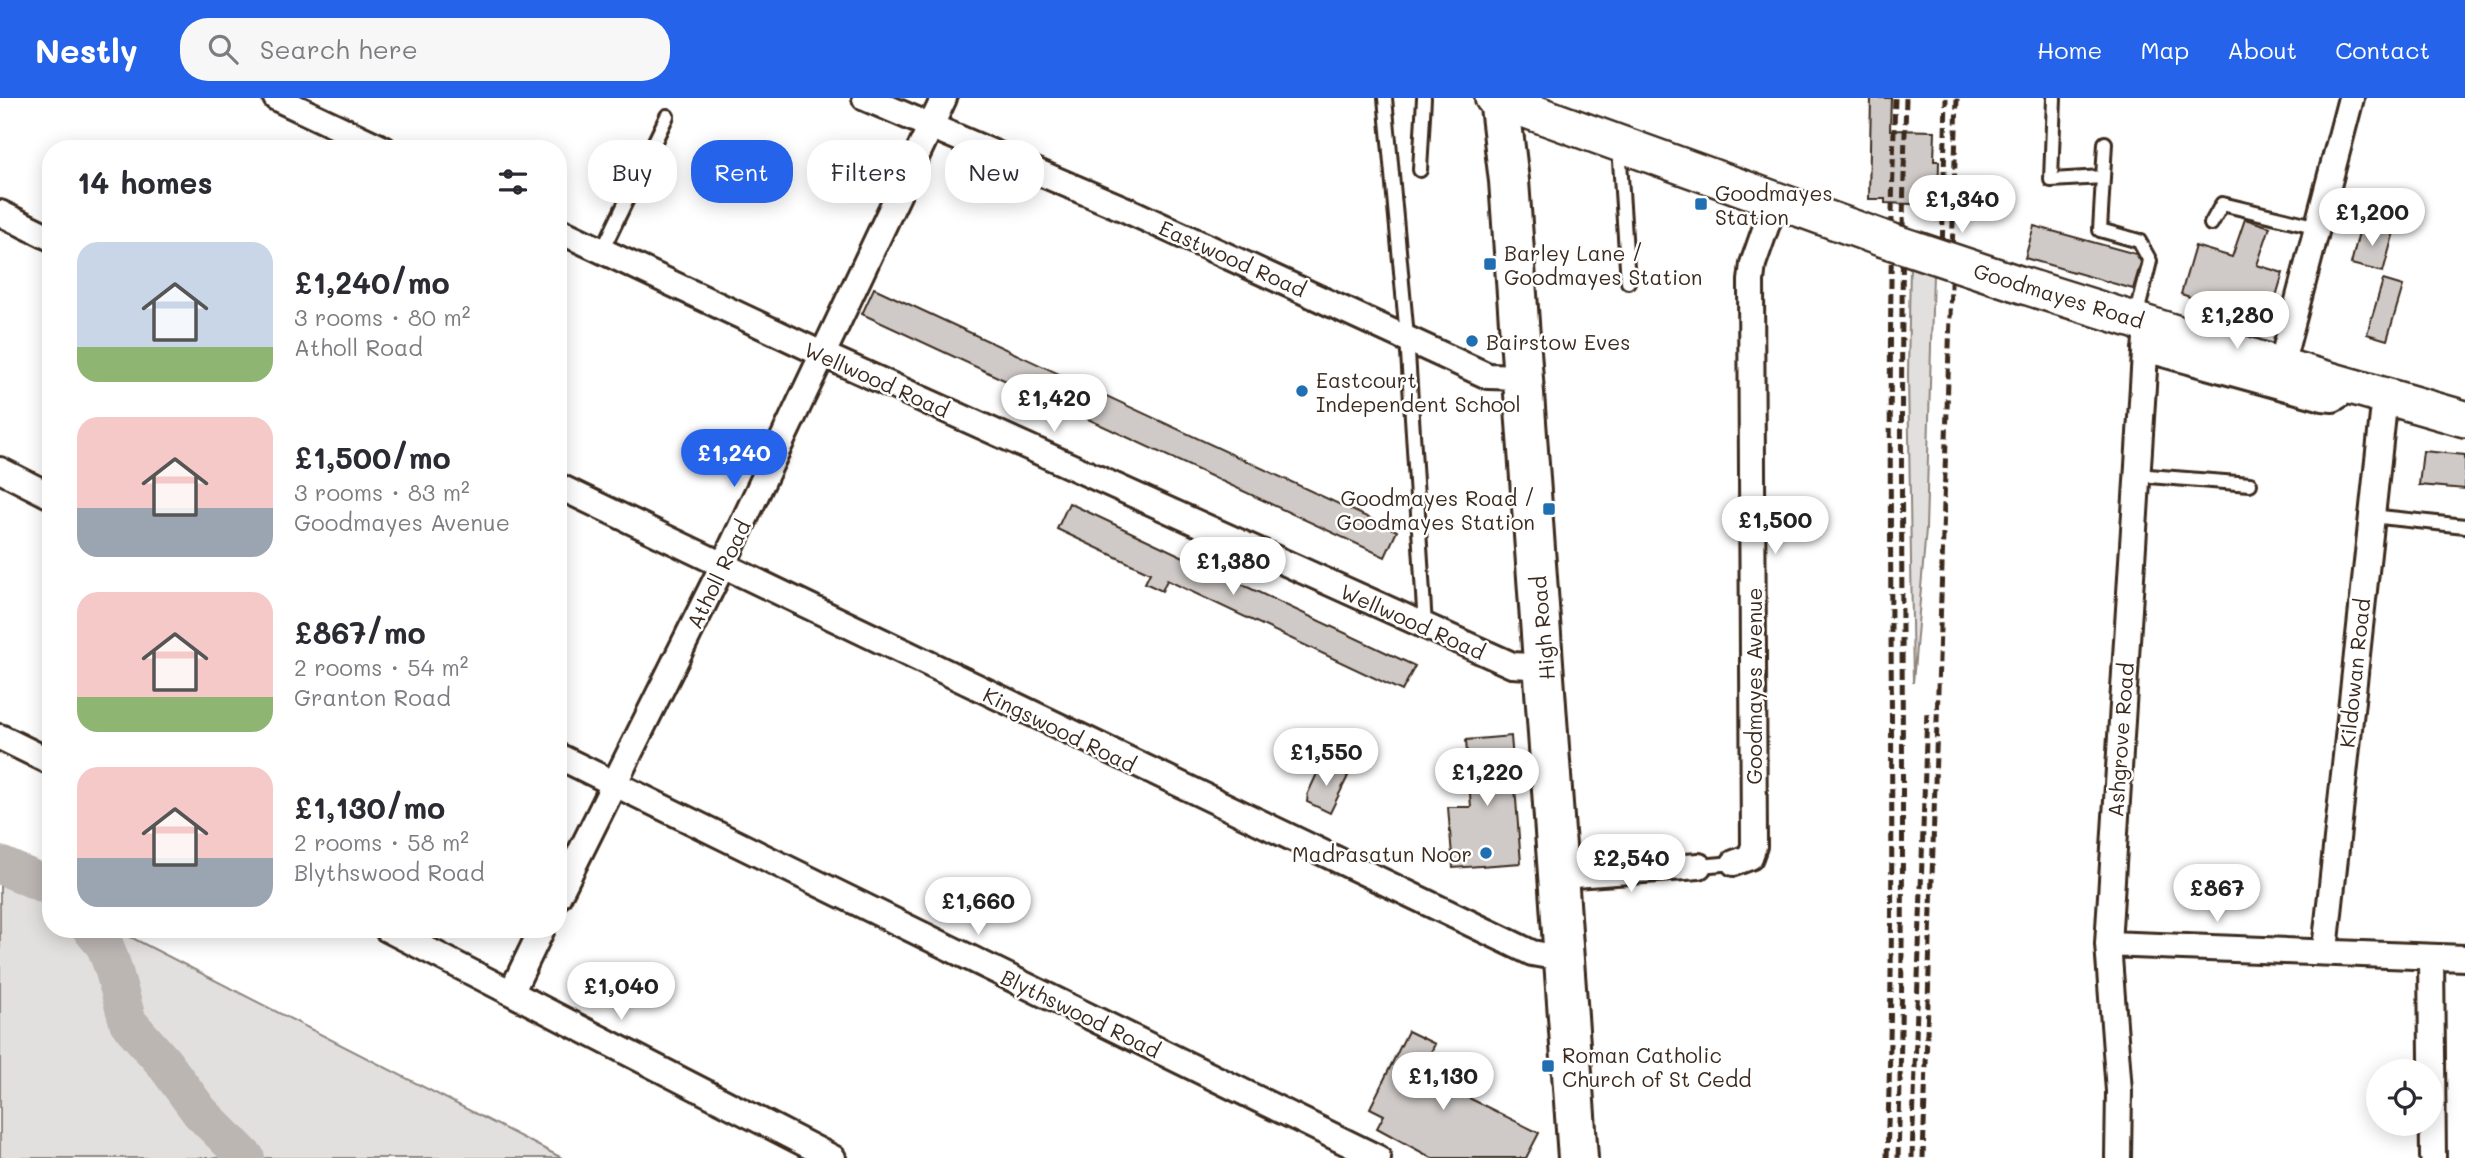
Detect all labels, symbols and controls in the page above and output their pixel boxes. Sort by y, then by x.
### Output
search box [180,18,670,81]
text: Nestly [35,28,138,71]
icon: search [204,30,242,68]
text: Search here [260,32,418,66]
text: Home [2037,34,2102,65]
text: Map [2140,34,2189,65]
text: About [2227,34,2297,65]
text: Contact [2335,34,2430,65]
chip: Buy [588,140,677,203]
chip: Rent [691,140,793,203]
chip: Filters [807,140,931,203]
chip: New [945,140,1044,203]
text: 14 homes [77,162,213,202]
icon: filters [494,163,532,201]
pin: £1,340 [1905,176,2019,235]
place label: Goodmayes Station [1715,179,1833,230]
text: £1,340 [1925,183,1999,213]
pin: £1,200 [2315,188,2429,248]
marker: Goodmayes Station [1693,196,1709,212]
text: £1,200 [2335,196,2409,226]
street label: Eastwood Road [1155,214,1311,302]
place label: Barley Lane / Goodmayes Station [1504,239,1702,290]
marker: Barley Lane / Goodmayes Station [1482,256,1498,272]
street label: Goodmayes Road [1971,256,2147,334]
text: £1,240/mo [294,262,450,302]
icon: home [133,270,217,354]
pin: £1,280 [2180,292,2294,351]
text: £1,280 [2200,299,2274,329]
text: 3 rooms · 80 m² [294,302,470,332]
place label: Bairstow Eves [1486,328,1630,355]
text: Atholl Road [294,332,423,362]
marker: Bairstow Eves [1464,333,1480,349]
street label: Wellwood Road [800,335,954,423]
place label: Eastcourt Independent School [1316,366,1521,417]
pin: £1,420 [997,374,1111,434]
text: £1,420 [1017,382,1091,412]
marker: Eastcourt Independent School [1294,383,1310,399]
pin: £1,240 [677,430,791,489]
text: £1,500/mo [294,437,451,477]
text: £1,240 [697,437,771,467]
icon: home [133,445,217,529]
text: 3 rooms · 83 m² [294,477,470,507]
place label: Goodmayes Road / Goodmayes Station [1337,484,1535,535]
pin: £1,500 [1718,496,1832,556]
marker: Goodmayes Road / Goodmayes Station [1541,501,1557,517]
text: £1,500 [1738,504,1812,534]
text: Goodmayes Avenue [294,507,510,537]
street label: Atholl Road [680,515,756,633]
pin: £1,380 [1176,538,1290,597]
text: £1,380 [1196,545,1270,575]
street label: High Road [1524,575,1560,681]
street label: Wellwood Road [1336,577,1490,665]
street label: Goodmayes Avenue [1740,587,1767,785]
street label: Kildowan Road [2333,597,2375,749]
text: £867/mo [294,612,426,652]
icon: home [133,620,217,704]
text: 2 rooms · 54 m² [294,652,469,682]
street label: Ashgrove Road [2101,662,2139,818]
street label: Kingswood Road [979,680,1141,778]
text: Granton Road [294,682,451,712]
pin: £1,550 [1269,728,1383,788]
text: £1,550 [1289,736,1363,766]
pin: £1,220 [1430,748,1544,808]
text: £1,220 [1451,756,1523,786]
text: £1,130/mo [294,787,445,827]
icon: home [133,795,217,879]
text: 2 rooms · 58 m² [294,827,469,857]
pin: £2,540 [1574,834,1688,894]
place label: Madrasatun Noor [1292,840,1472,867]
text: £2,540 [1592,842,1670,872]
marker: Madrasatun Noor [1478,845,1494,861]
text: Blythswood Road [294,857,485,887]
pin: £867 [2176,864,2258,924]
text: £867 [2189,872,2245,902]
pin: £1,660 [921,878,1035,937]
text: £1,660 [941,885,1015,915]
pin: £1,040 [564,962,678,1022]
street label: Blythswood Road [997,963,1165,1063]
text: £1,040 [583,970,659,1000]
place label: Roman Catholic Church of St Cedd [1562,1041,1752,1092]
pin: £1,130 [1386,1052,1500,1112]
marker: Roman Catholic Church of St Cedd [1540,1058,1556,1074]
map controls [2366,1059,2443,1136]
button: locate [2366,1059,2443,1136]
text: £1,130 [1408,1060,1478,1090]

